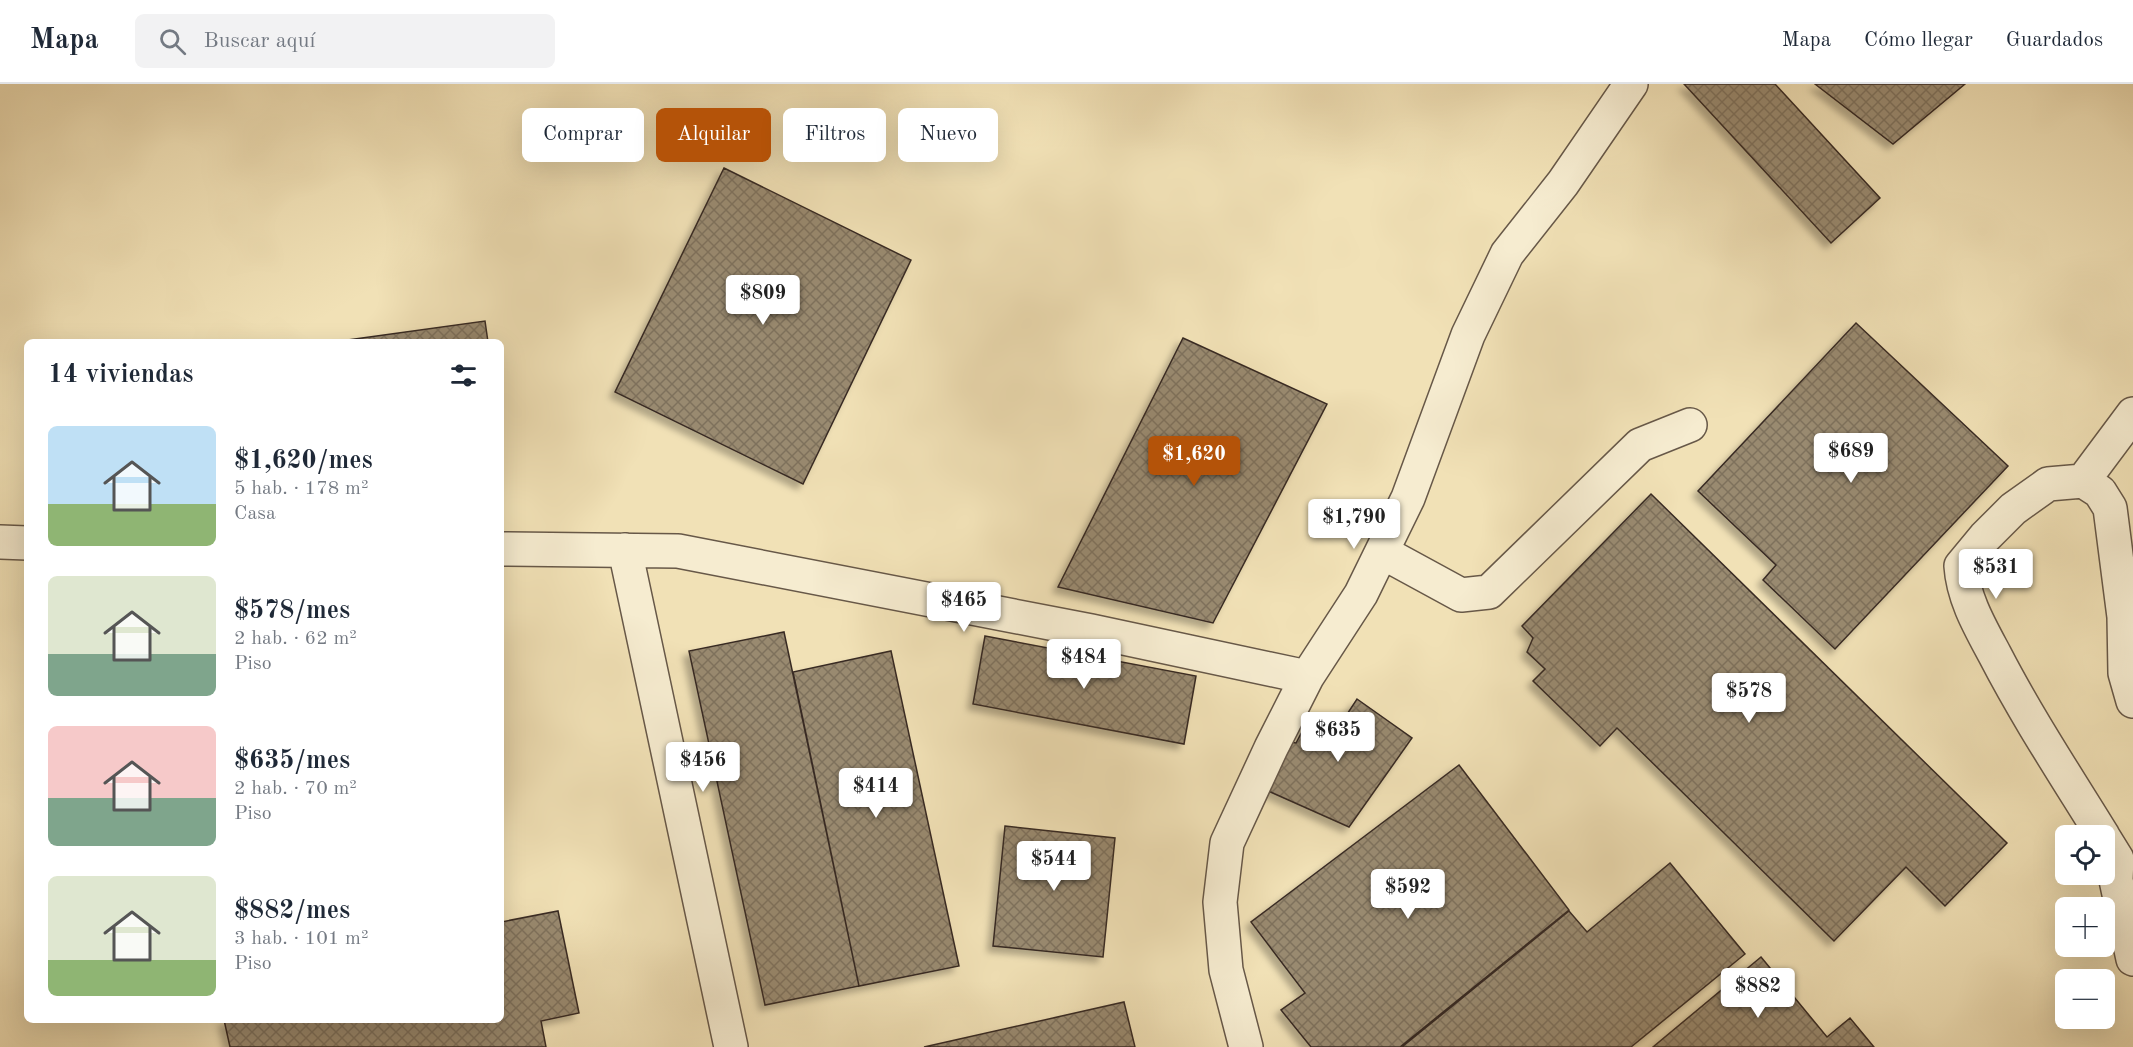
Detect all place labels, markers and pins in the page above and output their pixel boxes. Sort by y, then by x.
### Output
pin: $809 [727,275,799,326]
pin: $689 [1815,433,1887,484]
pin: $1,620 [1145,436,1243,487]
pin: $1,790 [1305,499,1403,550]
pin: $531 [1960,549,2032,600]
pin: $465 [928,582,1000,633]
pin: $484 [1048,639,1120,690]
pin: $578 [1713,673,1785,724]
pin: $635 [1302,712,1374,763]
pin: $456 [667,742,739,793]
pin: $414 [840,768,912,819]
pin: $544 [1018,841,1090,892]
pin: $592 [1372,869,1444,920]
pin: $882 [1722,968,1794,1019]

